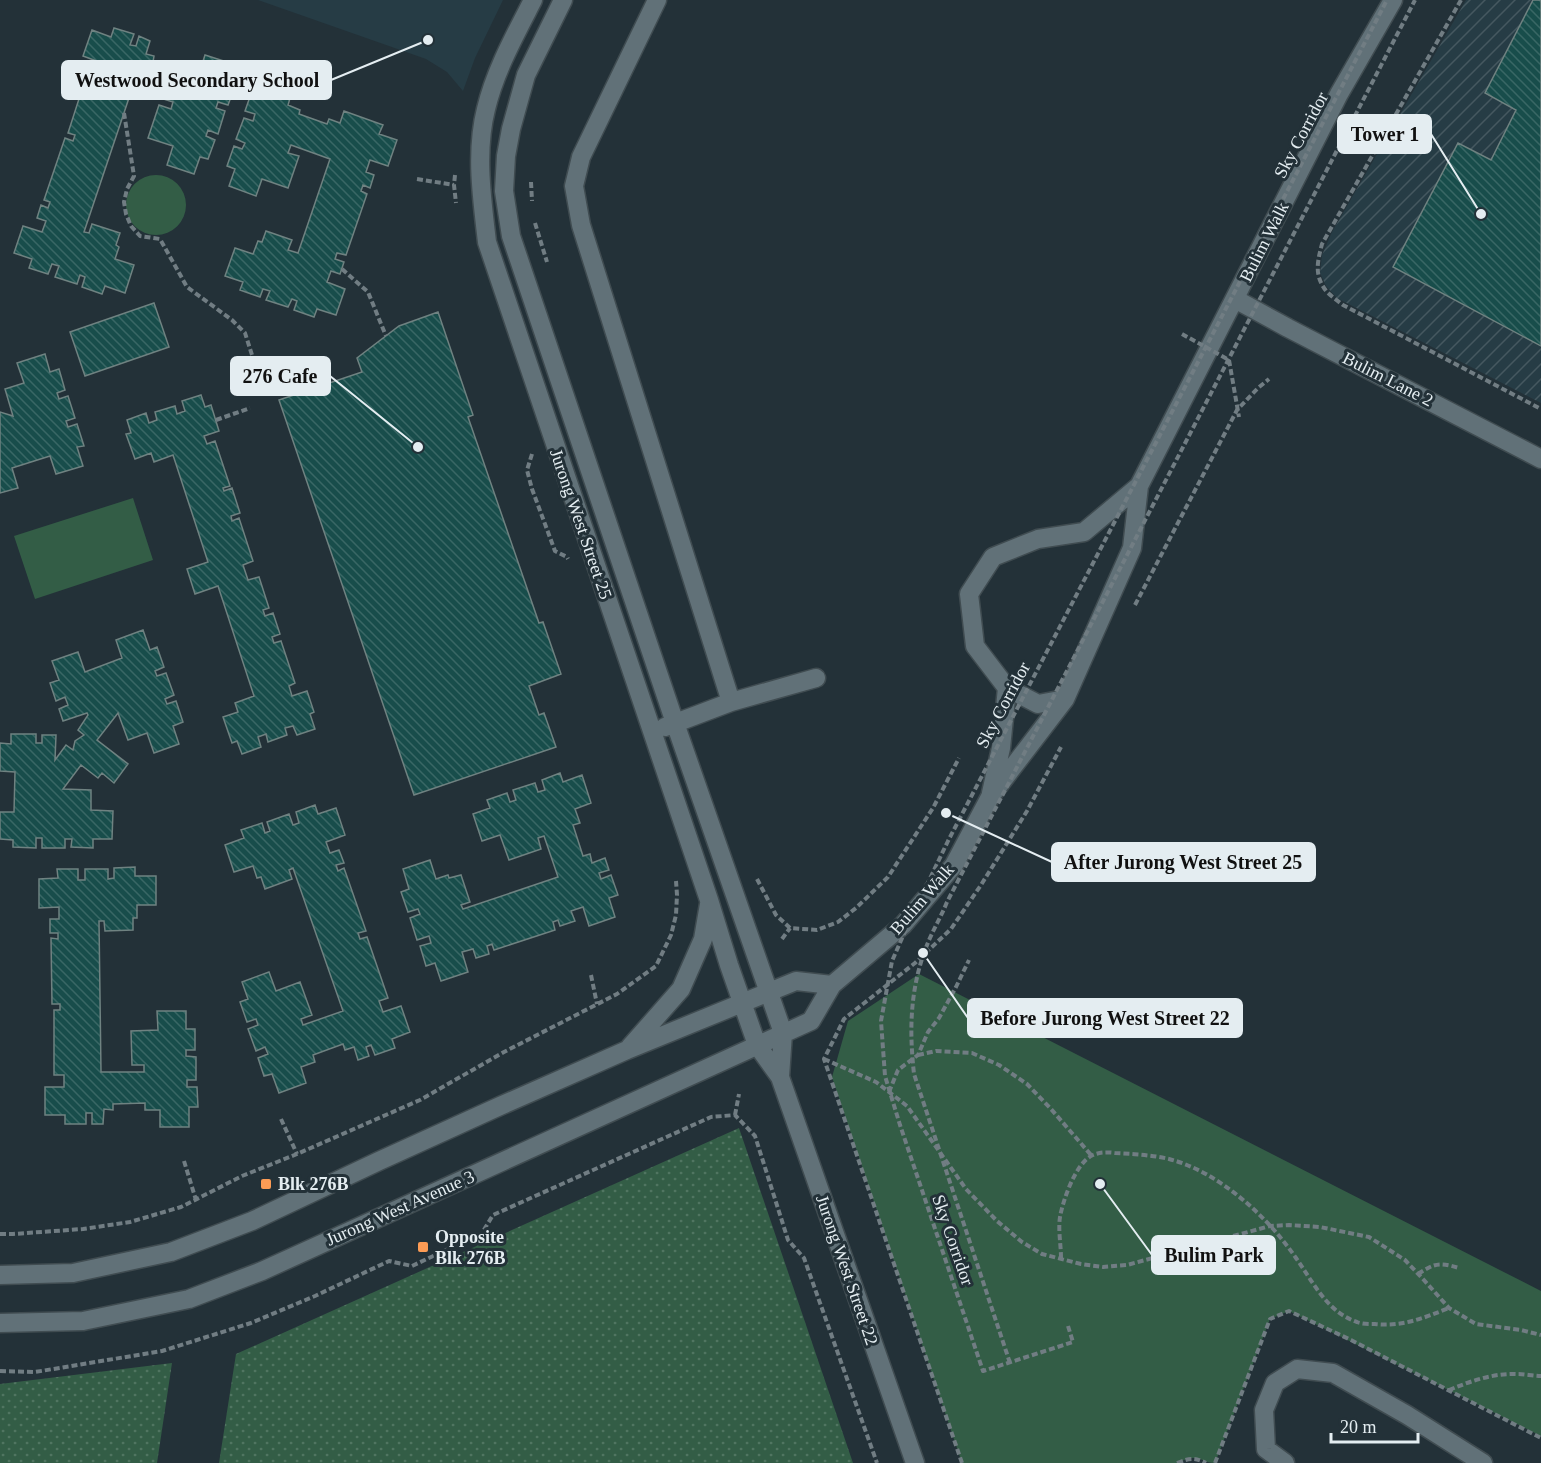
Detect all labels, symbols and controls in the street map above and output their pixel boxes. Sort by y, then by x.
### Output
callout: Westwood Secondary School [62,61,331,99]
text: Westwood Secondary School [75,69,320,92]
street label: Sky Corridor [1270,89,1332,181]
callout: Tower 1 [1338,115,1431,153]
text: Tower 1 [1351,123,1419,145]
street label: Bulim Walk [1235,199,1293,285]
street label: Bulim Lane 2 [1339,348,1437,410]
callout: 276 Cafe [231,357,330,395]
text: 276 Cafe [243,365,318,387]
street label: Jurong West Street 25 [546,446,616,602]
street label: Sky Corridor [972,659,1034,751]
callout: After Jurong West Street 25 [1052,843,1315,881]
text: After Jurong West Street 25 [1064,851,1302,874]
street label: Bulim Walk [886,860,958,938]
callout: Before Jurong West Street 22 [968,999,1242,1037]
text: Before Jurong West Street 22 [980,1007,1230,1030]
street label: Jurong West Avenue 3 [323,1166,477,1250]
place label: Blk 276B [278,1174,349,1194]
marker: Blk 276B [259,1177,273,1191]
street label: Jurong West Street 22 [812,1192,882,1348]
street label: Sky Corridor [928,1192,978,1288]
place label: Opposite Blk 276B [435,1227,506,1268]
callout: Bulim Park [1152,1236,1275,1274]
marker: Opposite Blk 276B [416,1240,430,1254]
text: Bulim Park [1164,1244,1265,1266]
scale bar [1331,1406,1418,1444]
text: 20 m [1340,1417,1377,1437]

